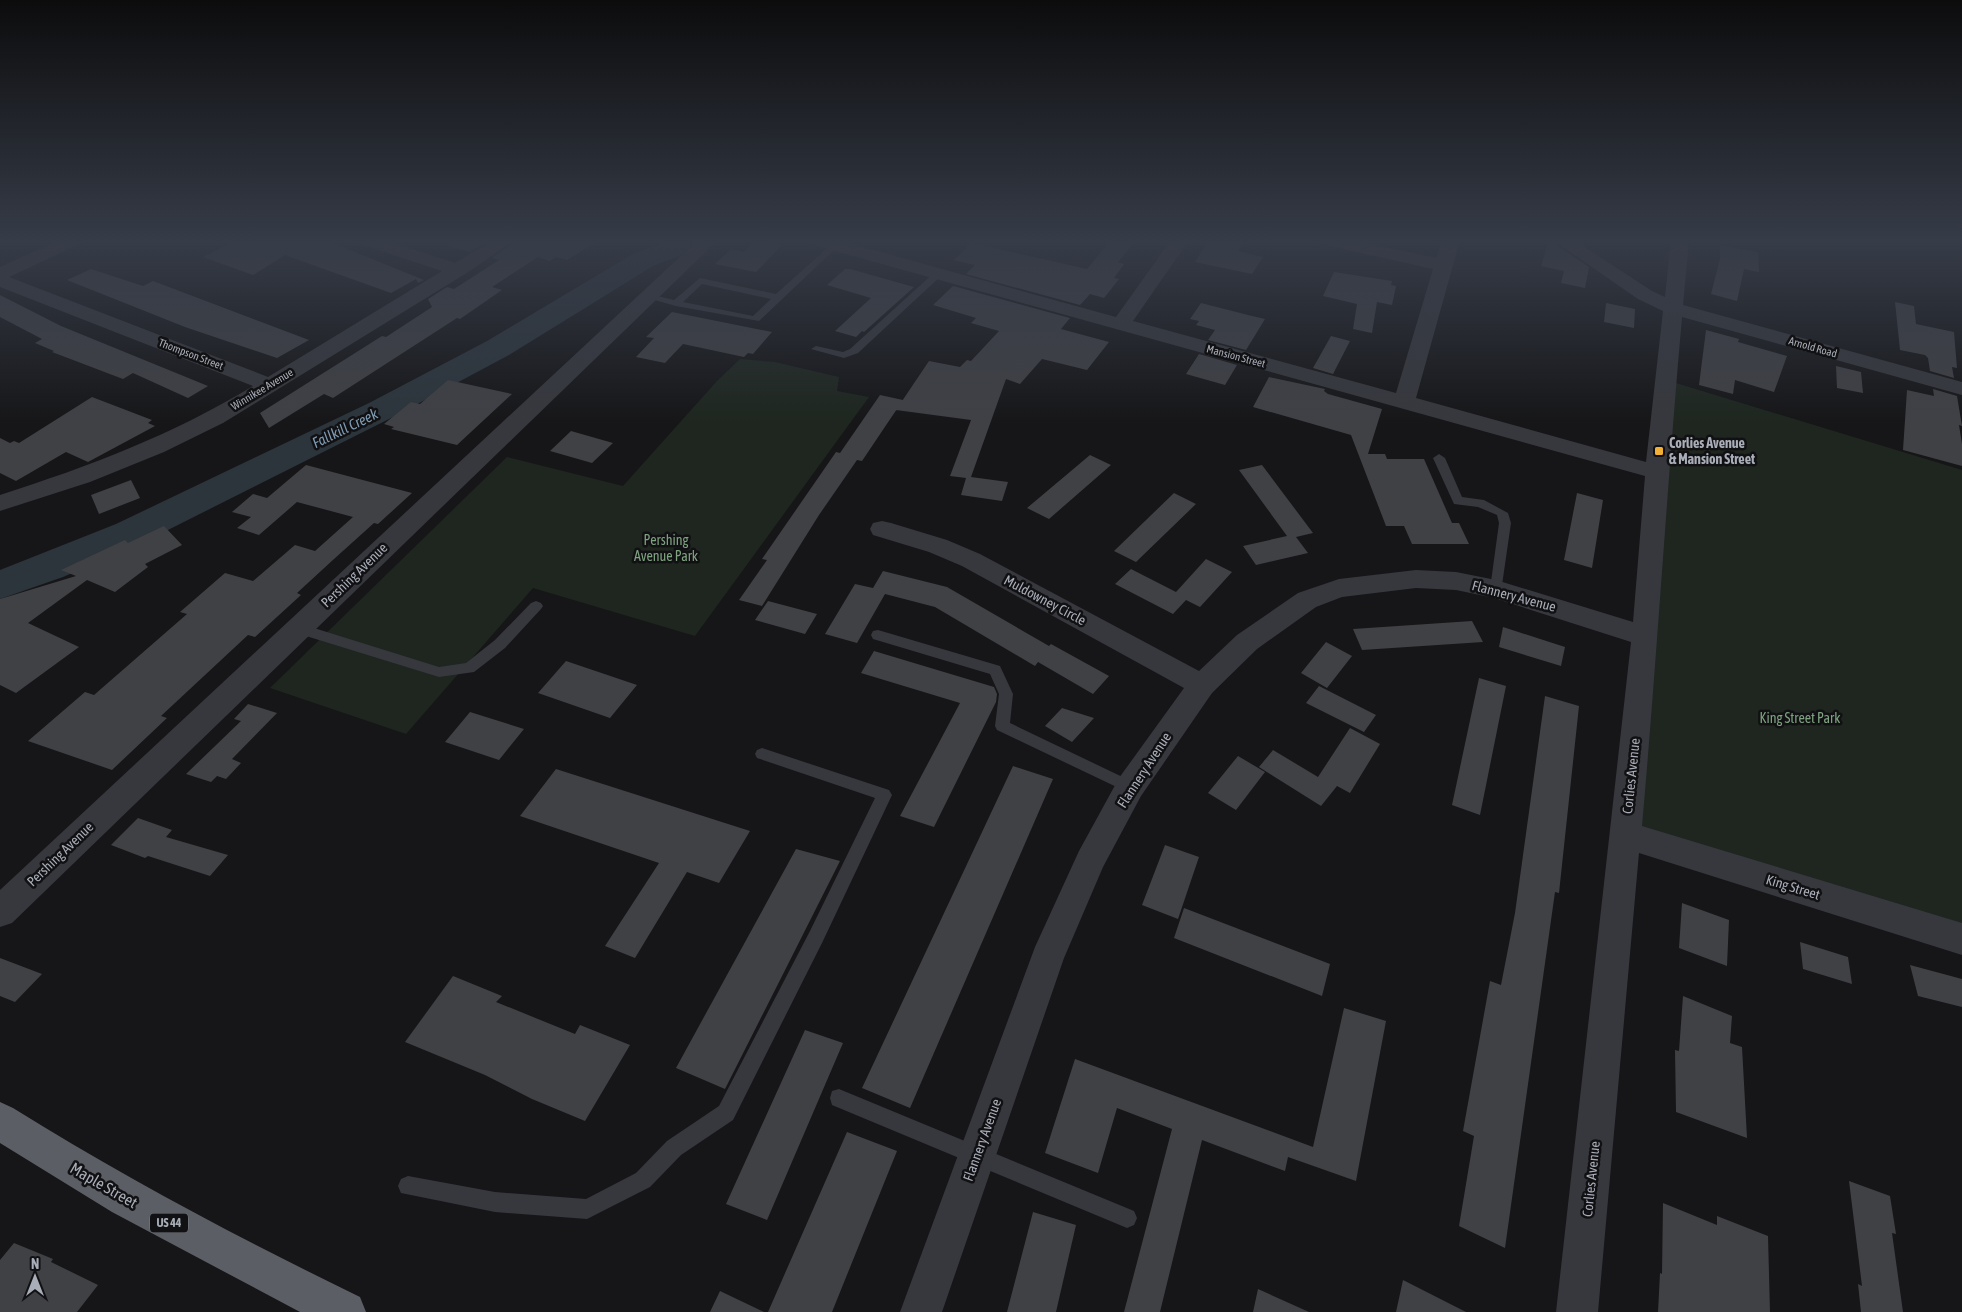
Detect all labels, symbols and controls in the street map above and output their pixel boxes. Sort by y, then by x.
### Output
street label: Arnold Road [1787,334,1839,360]
street label: Thompson Street [157,336,225,372]
street label: Mansion Street [1205,342,1267,370]
street label: Winnikee Avenue [229,366,295,412]
water label: Fallkill Creek [309,405,381,451]
place label: Corlies Avenue & Mansion Street [1669,435,1755,467]
marker: Corlies Avenue & Mansion Street [1653,445,1665,457]
park label: Pershing Avenue Park [634,532,698,564]
street label: Pershing Avenue [318,539,390,611]
street label: Muldowney Circle [1001,572,1089,628]
street label: Flannery Avenue [1470,577,1558,615]
park label: King Street Park [1760,710,1840,726]
street label: Flannery Avenue [1114,729,1174,811]
street label: Corlies Avenue [1619,737,1643,815]
street label: Pershing Avenue [24,818,96,890]
street label: King Street [1764,871,1822,903]
street label: Flannery Avenue [960,1097,1004,1183]
street label: Corlies Avenue [1579,1140,1603,1218]
street label: Maple Street [67,1159,141,1212]
road number: US 44 [150,1214,188,1232]
north arrow [10,1252,60,1302]
text: N [31,1256,39,1272]

